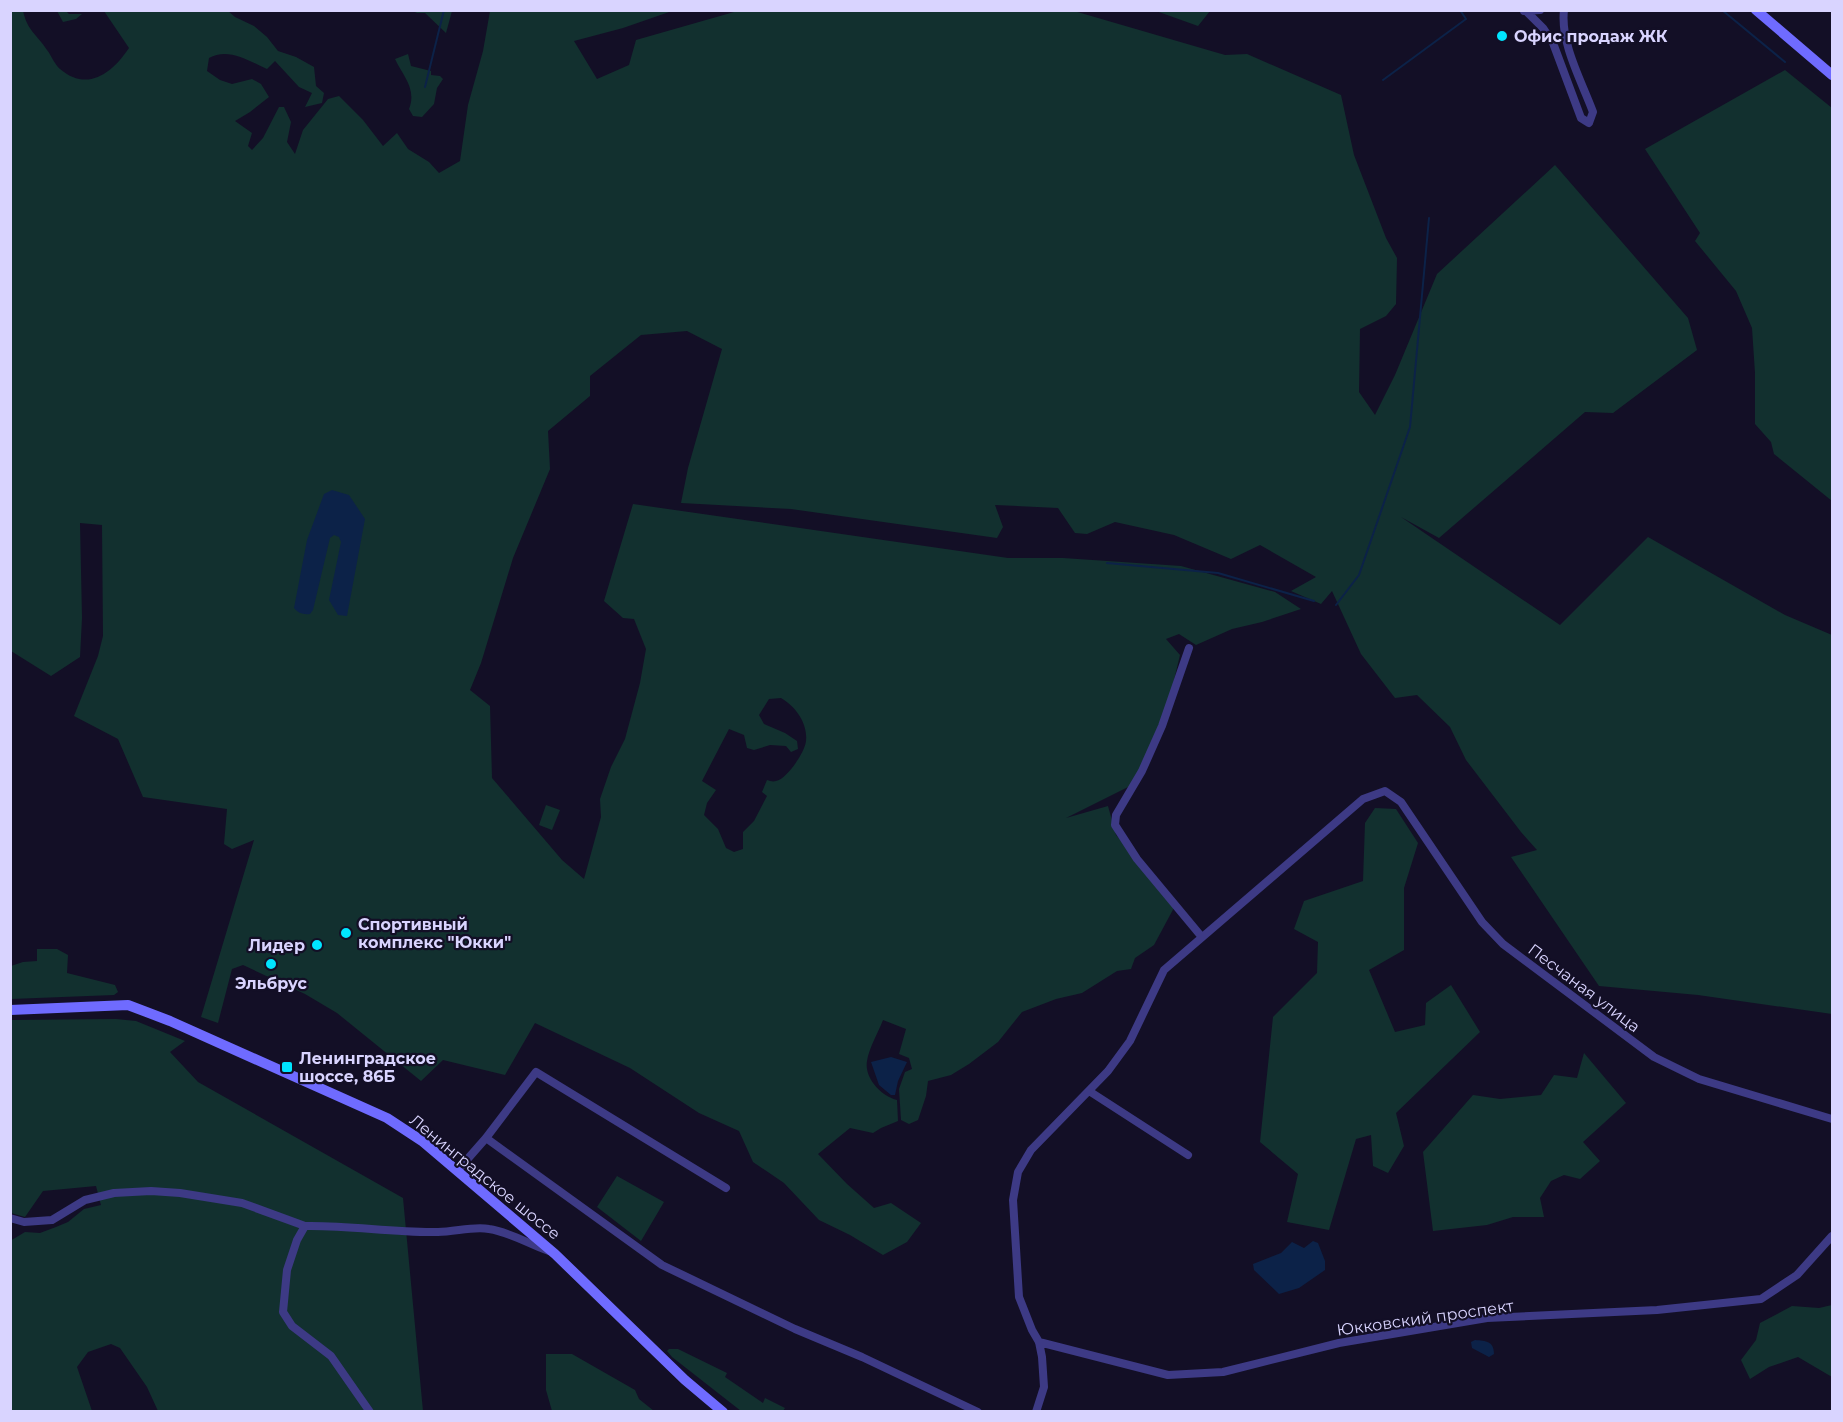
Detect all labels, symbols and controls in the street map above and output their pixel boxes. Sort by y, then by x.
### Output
place label: Офис продаж ЖК [1514,27,1668,46]
marker: Офис продаж ЖК [1495,29,1509,43]
place label: Спортивный комплекс "Юкки" [358,915,511,952]
marker: Спортивный комплекс "Юкки" [339,926,353,940]
place label: Лидер [248,936,305,955]
marker: Лидер [310,938,324,952]
street label: Песчаная улица [1524,940,1644,1036]
marker: Эльбрус [264,957,278,971]
place label: Эльбрус [235,974,308,993]
place label: Ленинградское шоссе, 86Б [299,1049,436,1086]
marker: Ленинградское шоссе, 86Б [280,1060,294,1074]
street label: Ленинградское шоссе [406,1110,564,1244]
street label: Юкковский проспект [1335,1296,1515,1340]

